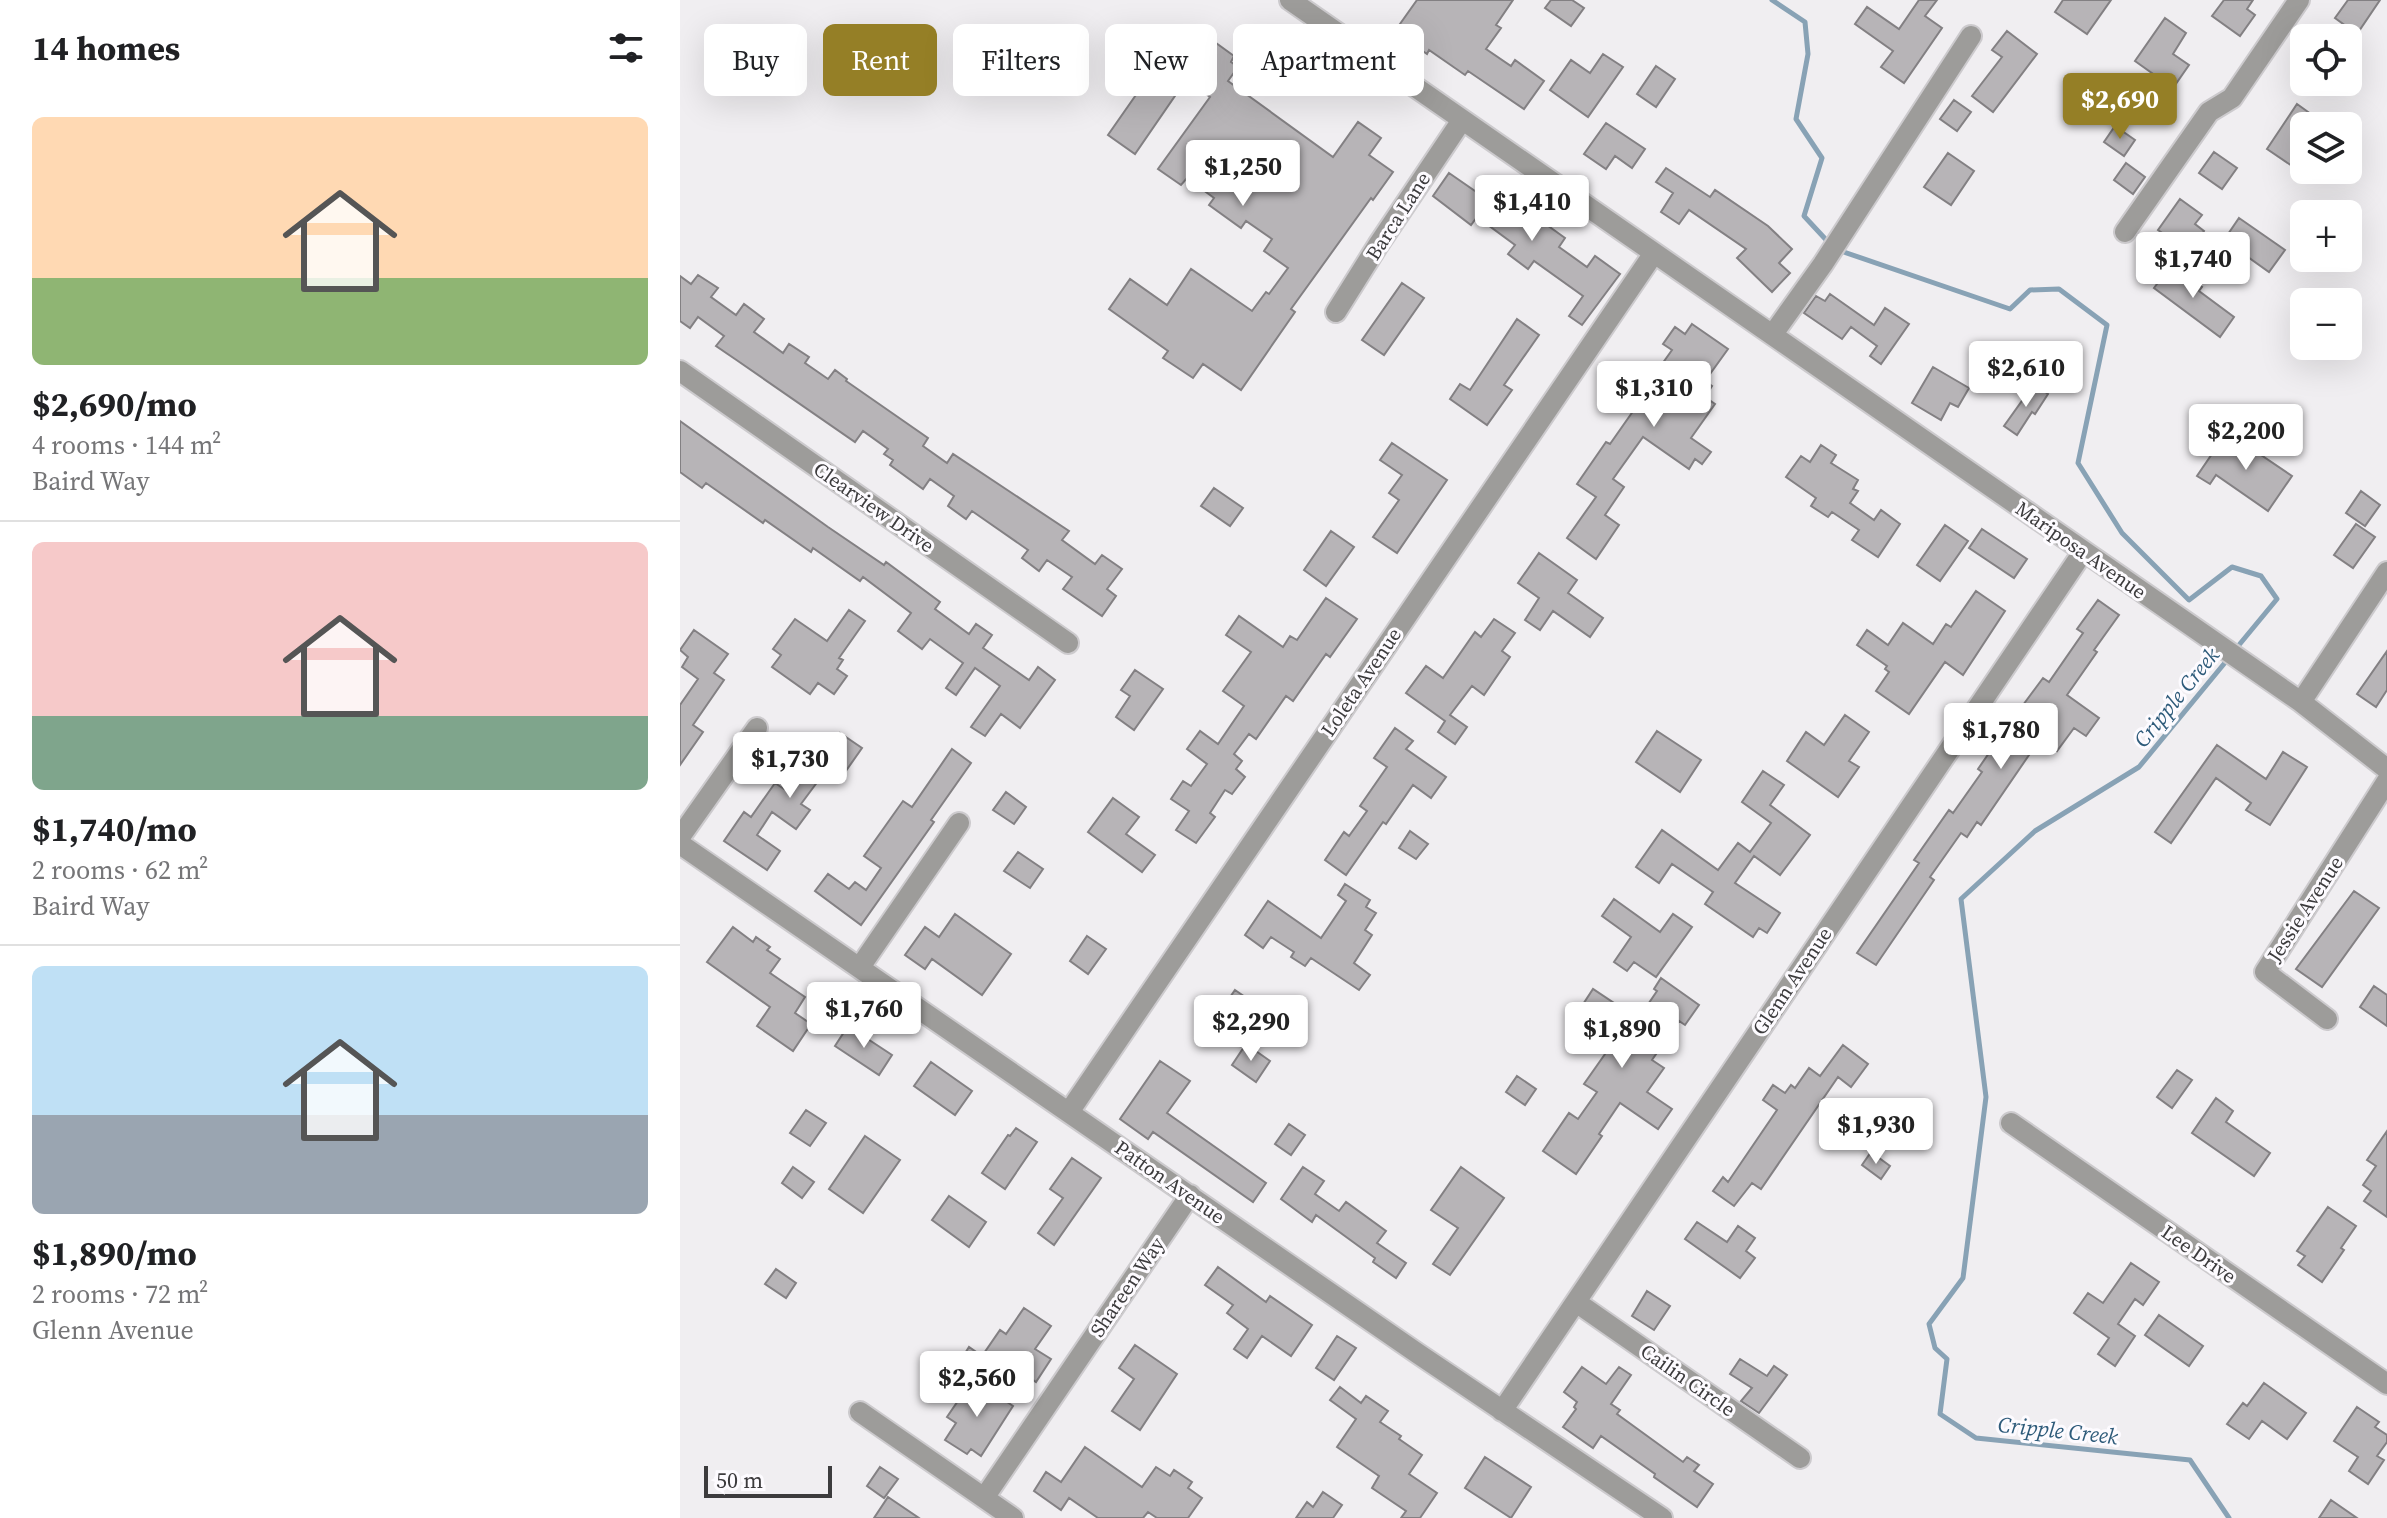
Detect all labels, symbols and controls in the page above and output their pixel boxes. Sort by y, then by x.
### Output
chip: Buy [704,24,807,96]
chip: Rent [823,24,937,96]
chip: Filters [953,24,1089,96]
chip: New [1105,24,1217,96]
chip: Apartment [1233,24,1424,96]
map controls [2290,24,2362,360]
button: locate [2290,24,2362,96]
text: 14 homes [32,25,180,71]
icon: filters [604,26,648,70]
pin: $2,690 [2055,73,2185,141]
text: $2,690 [2081,81,2159,117]
button: layers [2290,112,2362,184]
pin: $1,250 [1178,140,1308,208]
text: $1,250 [1204,148,1282,184]
street label: Barca Lane [1359,167,1437,265]
icon: home [268,169,412,313]
pin: $1,410 [1467,175,1597,243]
text: $1,410 [1493,183,1571,219]
button: + [2290,200,2362,272]
pin: $1,740 [2128,232,2258,300]
text: $1,740 [2154,240,2232,276]
button: − [2290,288,2362,360]
pin: $2,610 [1961,341,2091,409]
text: $2,610 [1987,349,2065,385]
pin: $1,310 [1589,361,1719,429]
text: $1,310 [1615,369,1693,405]
text: $2,690/mo [32,381,197,427]
pin: $2,200 [2181,404,2311,472]
text: $2,200 [2207,412,2285,448]
text: 4 rooms · 144 m² [32,427,221,463]
street label: Clearview Drive [808,455,940,559]
text: Baird Way [32,463,150,499]
street label: Mariposa Avenue [2010,494,2152,606]
icon: home [268,594,412,738]
street label: Loleta Avenue [1314,622,1408,742]
water label: Cripple Creek [2126,640,2226,753]
pin: $1,780 [1936,703,2066,771]
text: $1,780 [1962,711,2040,747]
pin: $1,730 [725,732,855,800]
text: $1,730 [751,740,829,776]
text: $1,740/mo [32,806,197,852]
street label: Jessie Avenue [2260,851,2350,968]
text: 2 rooms · 62 m² [32,852,208,888]
text: Baird Way [32,888,150,924]
street label: Glenn Avenue [1746,922,1838,1040]
pin: $1,760 [799,982,929,1050]
text: $1,760 [825,990,903,1026]
pin: $2,290 [1186,995,1316,1063]
pin: $1,890 [1557,1002,1687,1070]
text: $2,290 [1212,1003,1290,1039]
text: $1,890 [1583,1010,1661,1046]
icon: home [268,1018,412,1162]
pin: $1,930 [1811,1098,1941,1166]
text: $1,930 [1837,1106,1915,1142]
street label: Patton Avenue [1109,1134,1231,1230]
street label: Lee Drive [2156,1218,2242,1290]
text: $1,890/mo [32,1230,197,1276]
street label: Shareen Way [1083,1231,1171,1343]
text: 2 rooms · 72 m² [32,1276,208,1312]
text: Glenn Avenue [32,1312,194,1348]
street label: Cailin Circle [1635,1337,1741,1423]
pin: $2,560 [912,1351,1042,1419]
text: $2,560 [938,1359,1016,1395]
water label: Cripple Creek [1996,1409,2120,1451]
scale bar [704,1462,832,1498]
text: 50 m [716,1465,763,1495]

